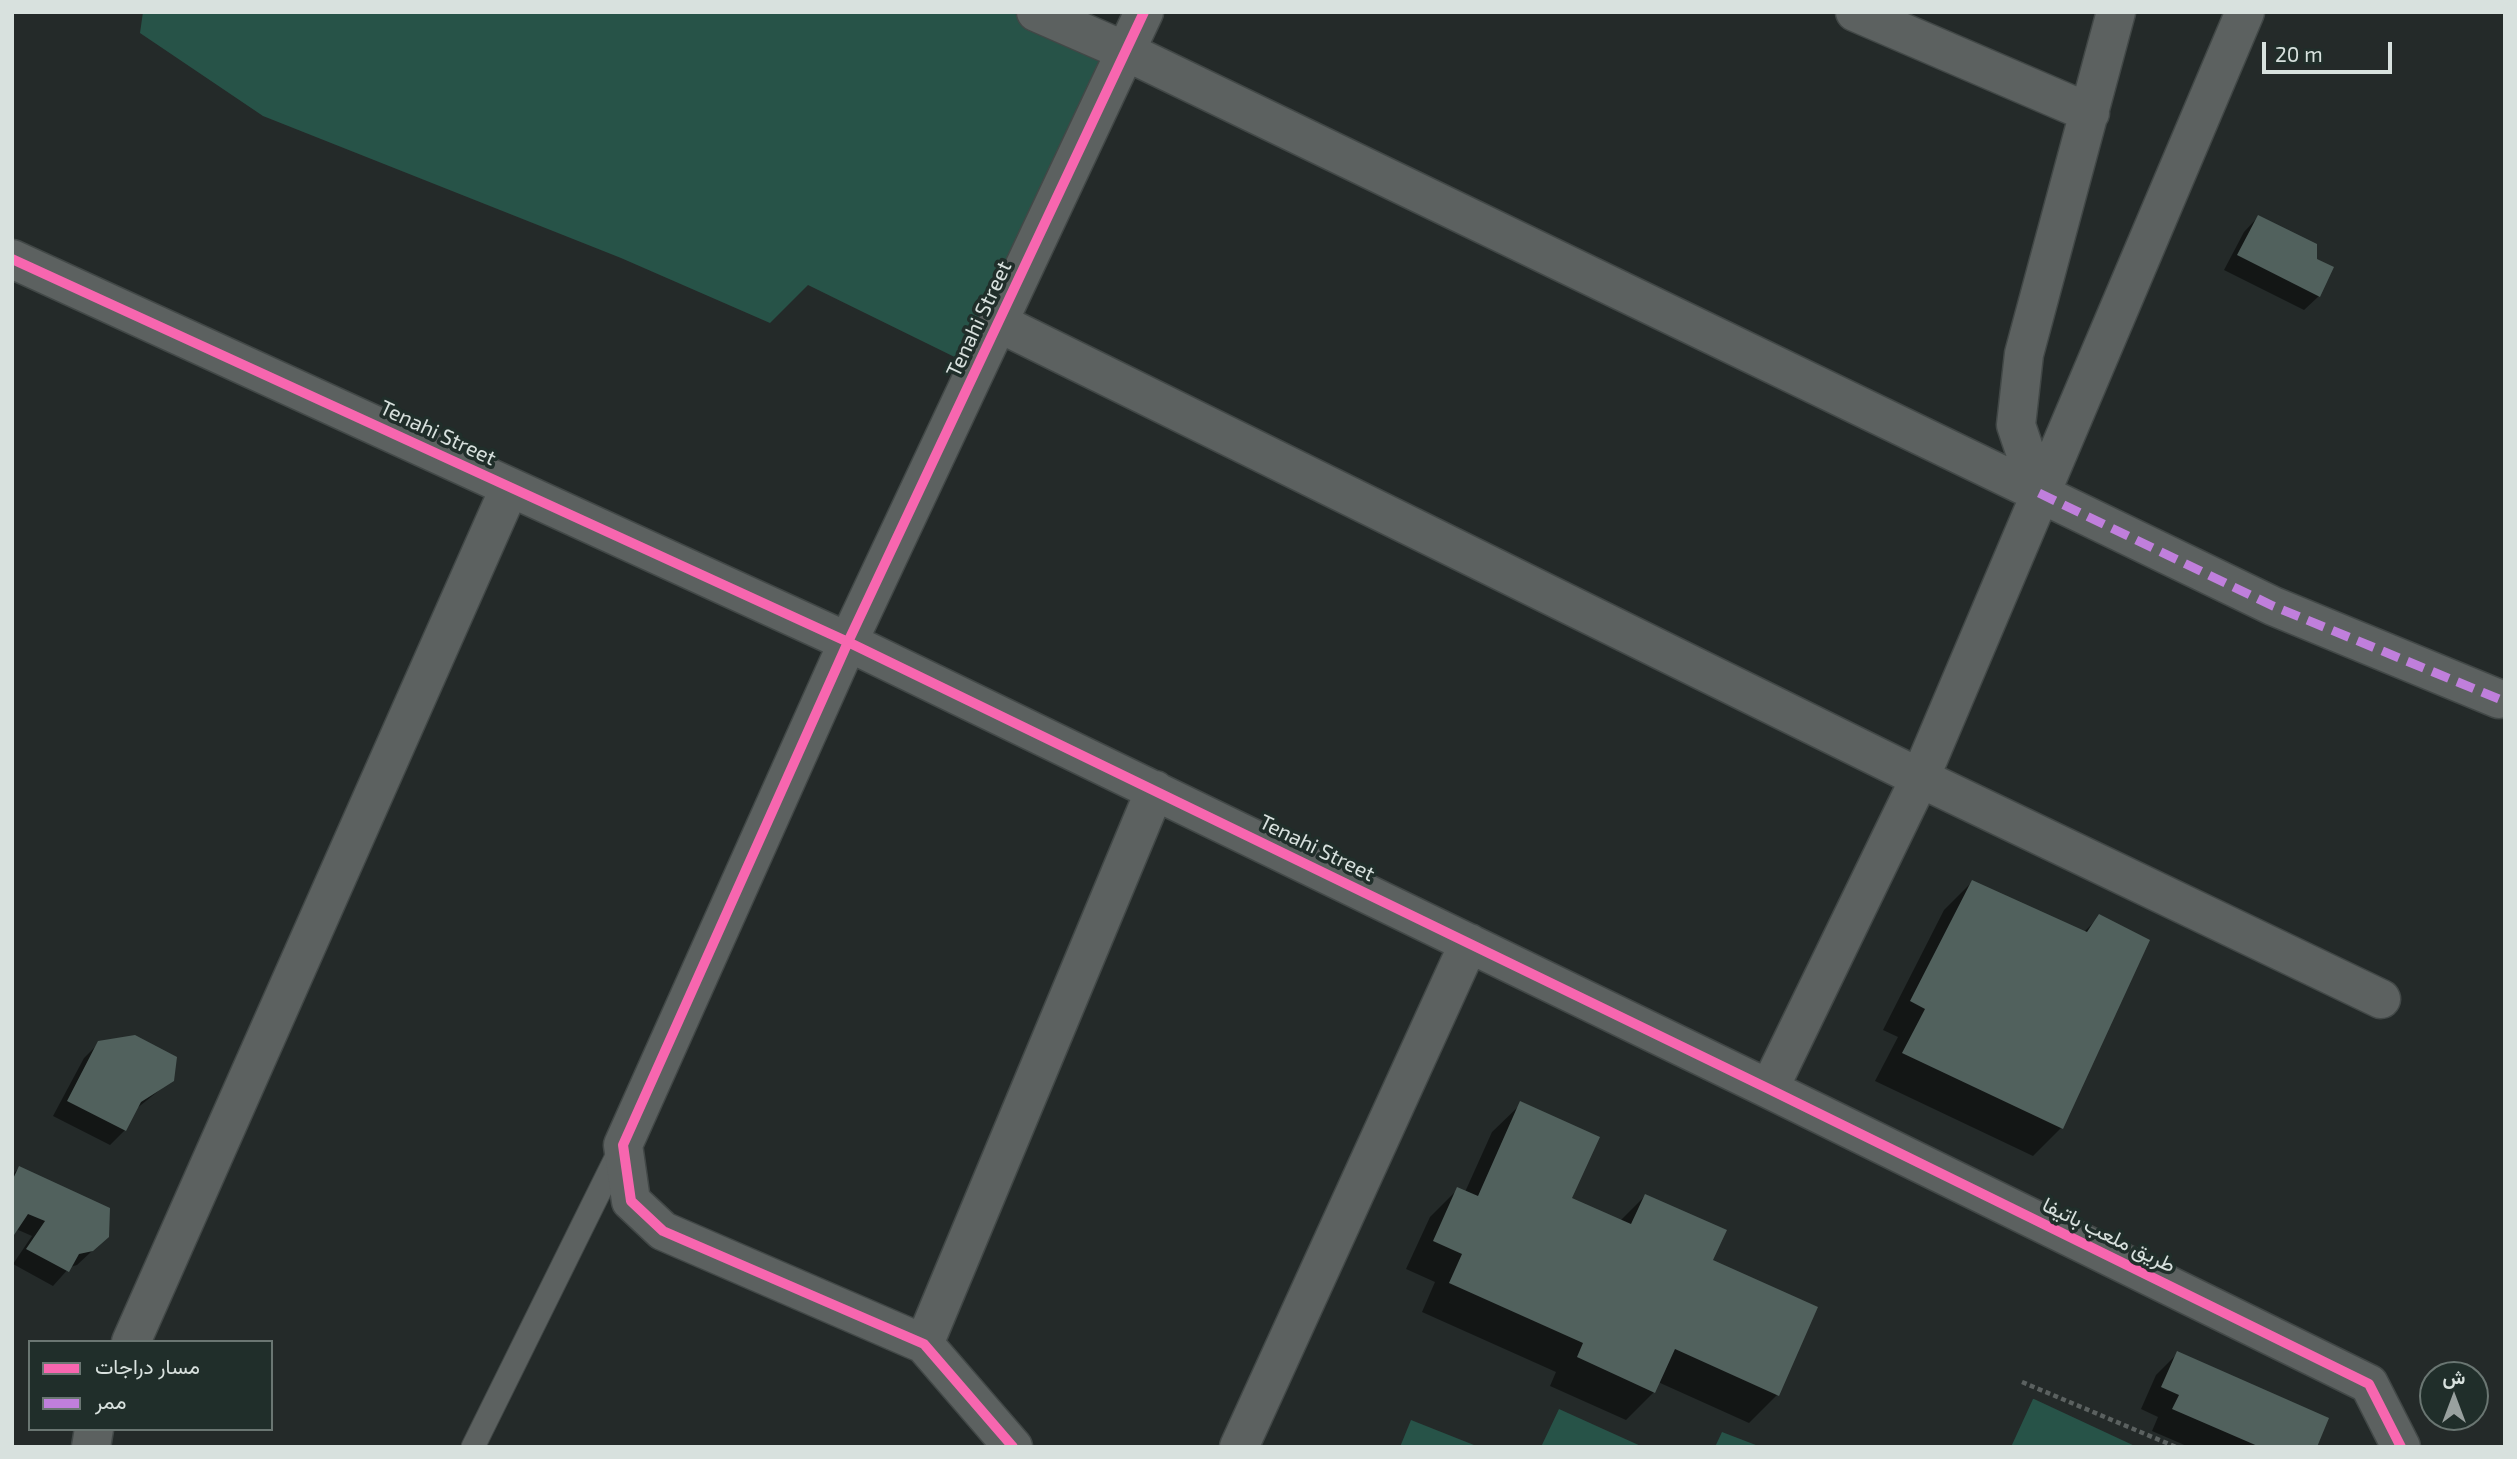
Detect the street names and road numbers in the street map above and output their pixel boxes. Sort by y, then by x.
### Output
street label: Tenahi Street [941,257,1017,381]
street label: Tenahi Street [376,395,500,471]
street label: Tenahi Street [1255,809,1379,887]
street label: طريق ملعب باتيفا [2038,1192,2180,1278]

